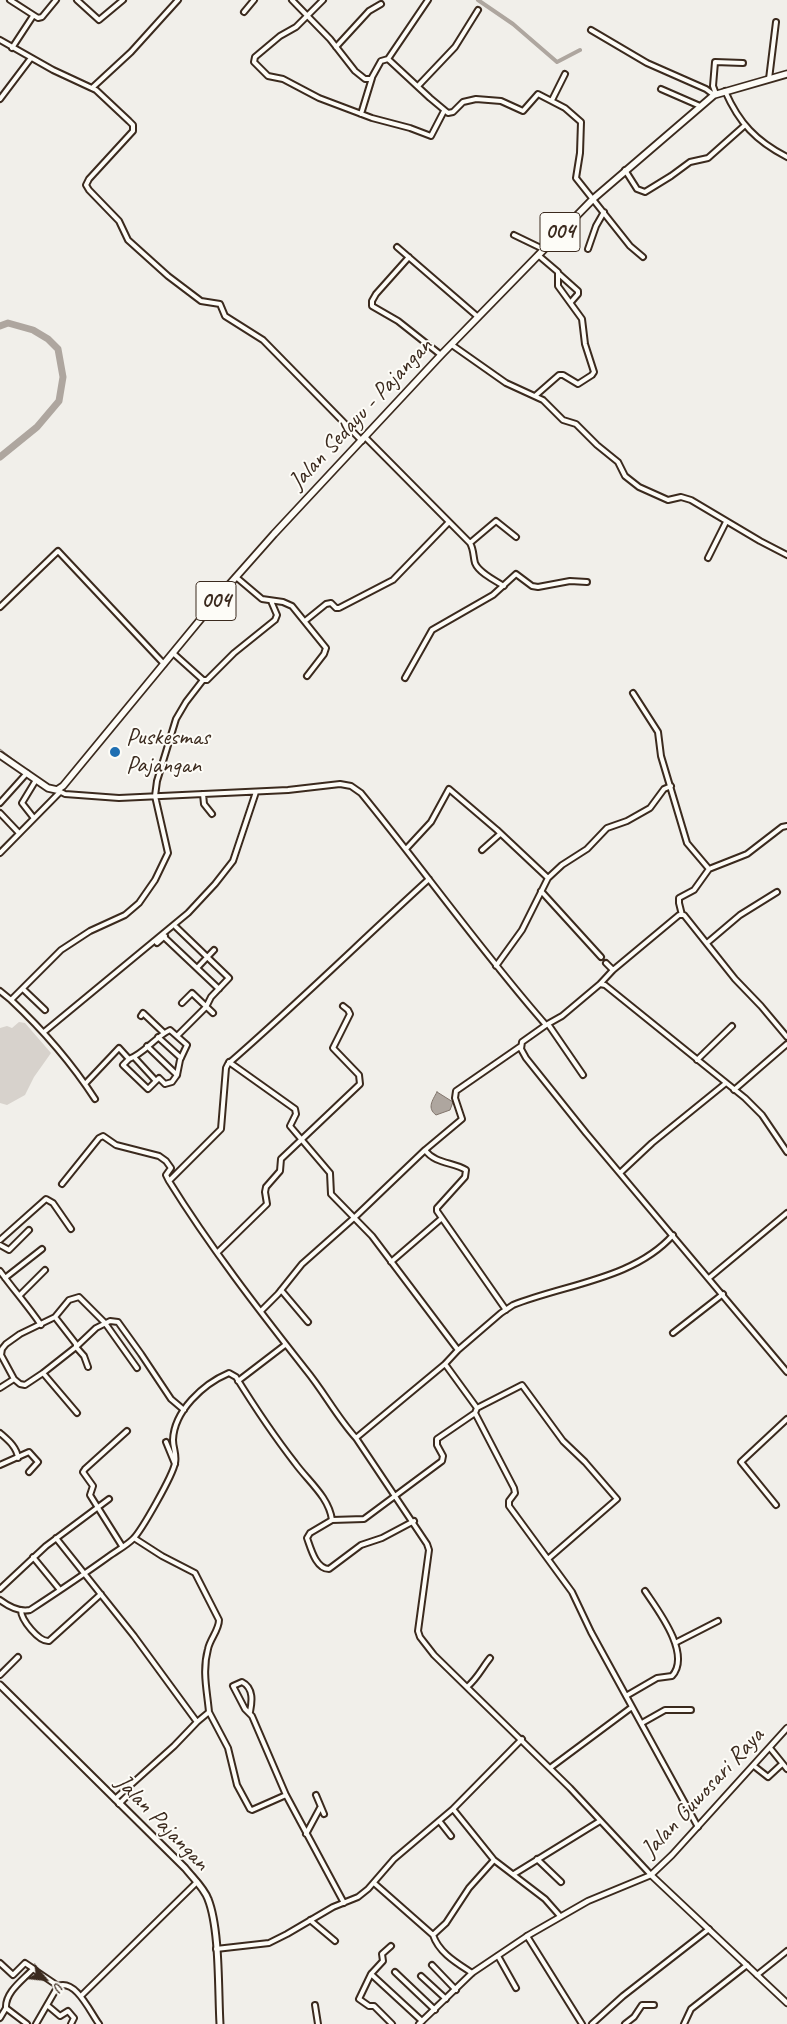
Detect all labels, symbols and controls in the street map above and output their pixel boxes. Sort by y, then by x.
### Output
road number: 004 [540,212,580,252]
street label: Jalan Sedayu - Pajangan [283,332,439,496]
road number: 004 [196,582,236,620]
place label: Puskesmas Pajangan [126,724,210,780]
marker: Puskesmas Pajangan [108,745,122,759]
street label: Jalan Guwosari Raya [636,1722,770,1864]
street label: Jalan Pajangan [109,1769,215,1877]
north arrow [20,1954,70,2004]
text: U [50,1979,68,1993]

